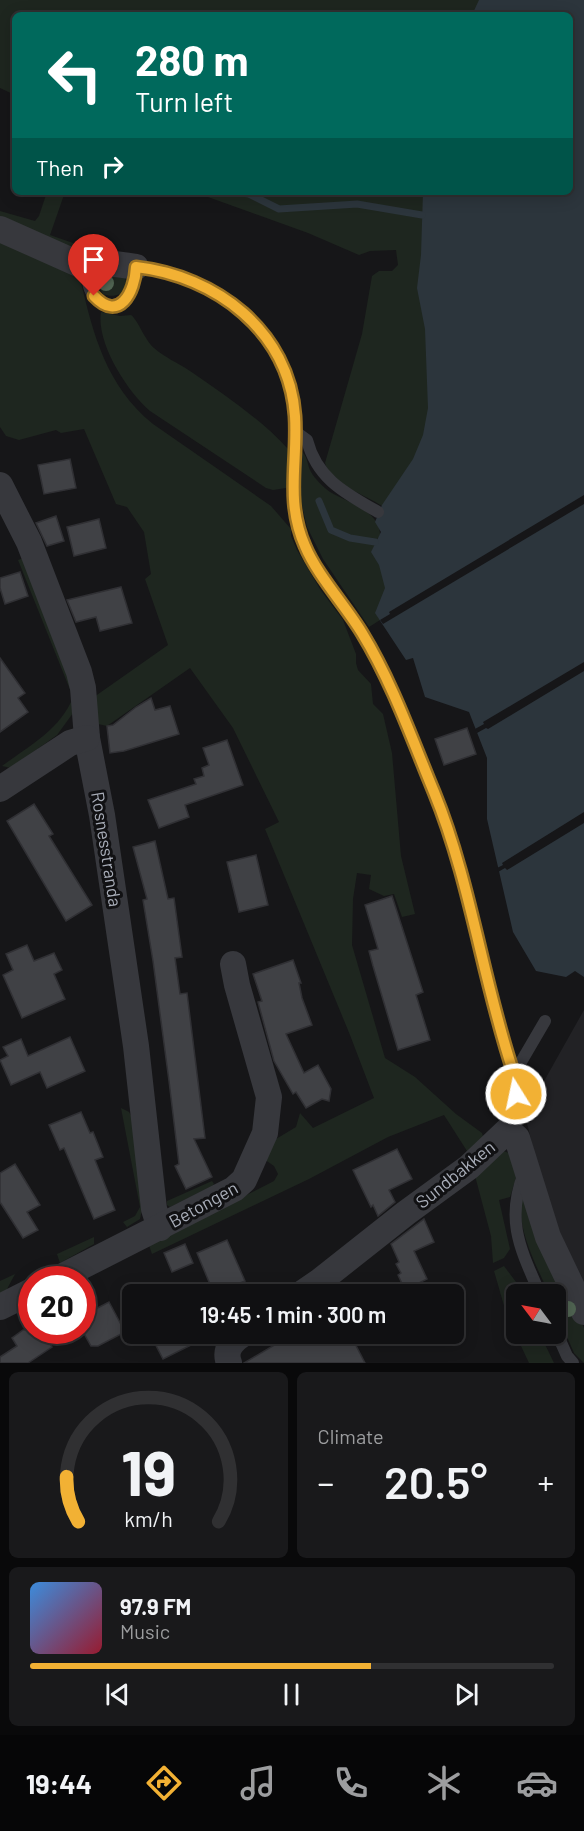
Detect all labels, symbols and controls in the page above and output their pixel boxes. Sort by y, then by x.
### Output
text: 280 m [135,34,249,84]
icon: left [36,36,114,114]
text: Turn left [135,85,233,117]
icon: right [96,150,129,183]
text: Then [36,154,84,180]
pin [68,234,119,296]
icon: arrive [77,243,110,276]
street label: Rosnesstranda [87,790,127,908]
position arrow [484,1062,548,1126]
street label: Sundbakken [411,1135,499,1213]
street label: Betongen [165,1176,241,1232]
speed limit sign: 20 [18,1266,96,1344]
north arrow [506,1284,566,1344]
map controls [506,1284,566,1344]
text: 19:45 · 1 min · 300 m [200,1301,386,1327]
text: Climate [318,1424,384,1448]
text: 19 [121,1434,176,1508]
text: 20.5° [384,1454,488,1508]
text: − [318,1462,334,1502]
text: + [537,1462,554,1502]
text: km/h [124,1506,173,1531]
text: 97.9 FM [120,1593,191,1619]
text: Music [120,1619,170,1643]
icon: previous [101,1678,134,1711]
icon: pause [275,1678,308,1711]
icon: next [450,1678,483,1711]
icon: directions [143,1762,185,1804]
icon: music [237,1762,279,1804]
icon: phone [330,1762,372,1804]
icon: climate [423,1762,465,1804]
icon: car [516,1762,558,1804]
text: 19:44 [26,1767,92,1799]

